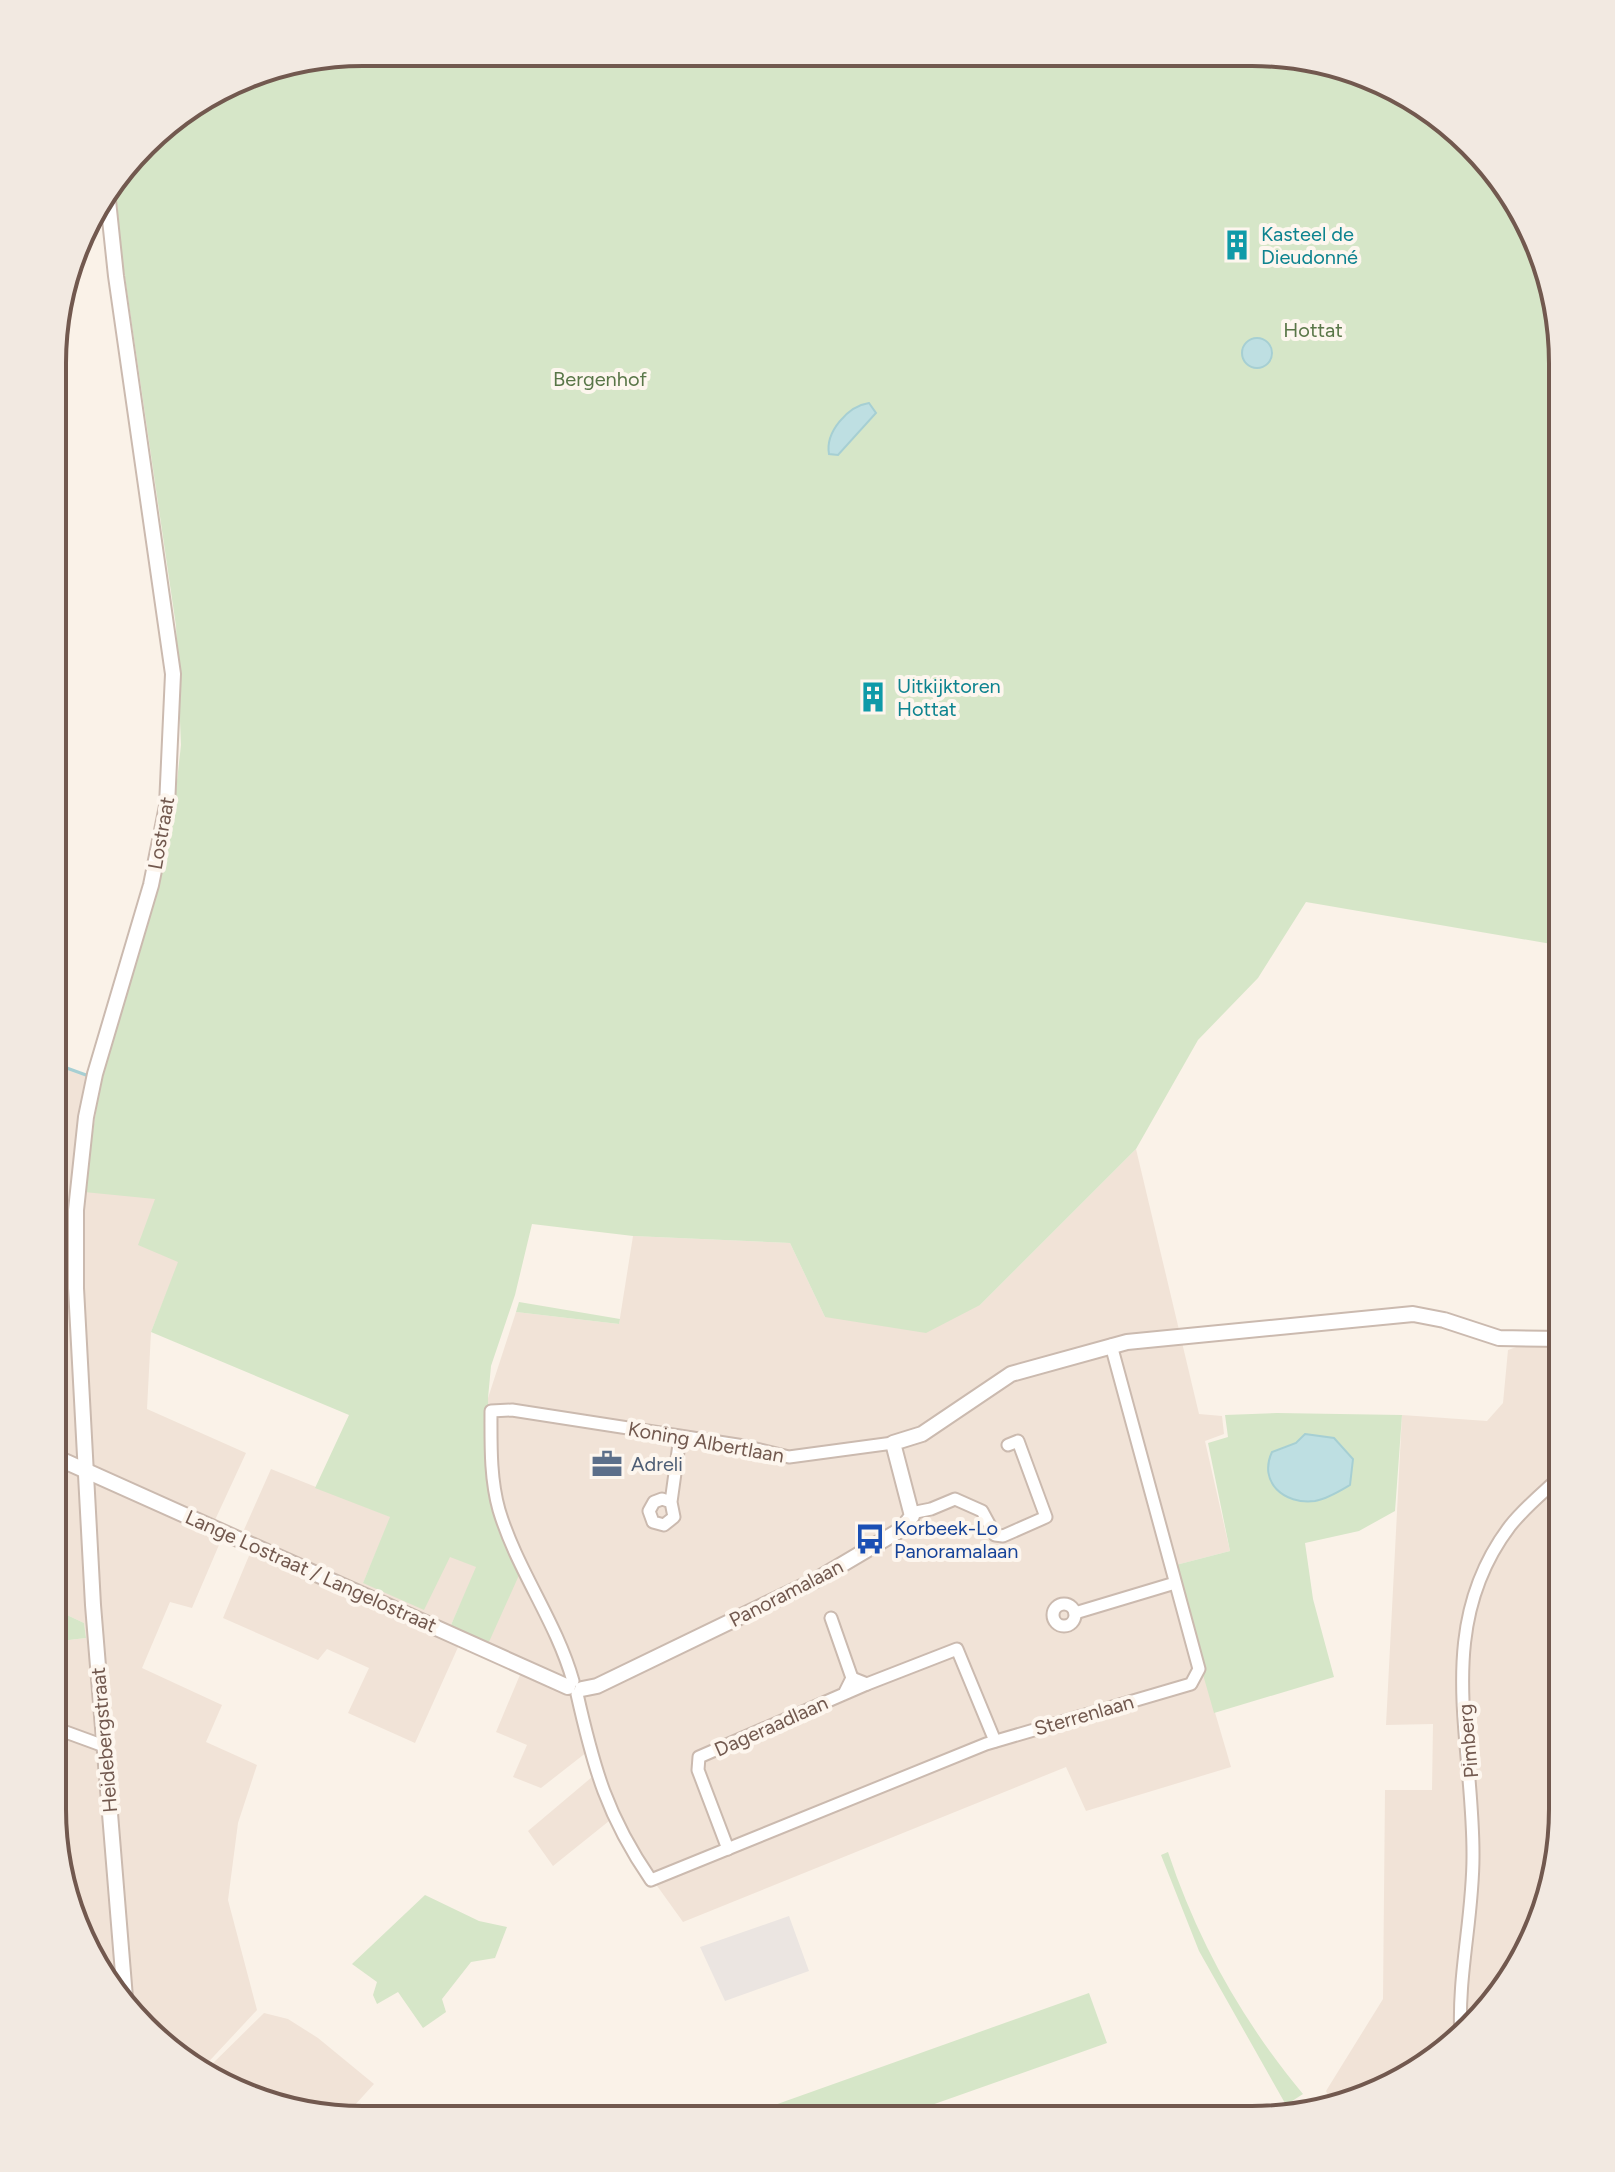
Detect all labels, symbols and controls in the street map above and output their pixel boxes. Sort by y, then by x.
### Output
place label: Kasteel de Dieudonné [1261,222,1358,269]
building icon: Kasteel de Dieudonné [1220,228,1254,262]
park label: Hottat [1283,318,1343,342]
park label: Bergenhof [553,367,648,391]
place label: Uitkijktoren Hottat [897,674,1001,721]
building icon: Uitkijktoren Hottat [856,680,890,714]
street label: Lostraat [143,795,179,871]
street label: Koning Albertlaan [626,1416,786,1468]
office icon: Adreli [590,1447,624,1481]
place label: Adreli [631,1452,683,1476]
street label: Lange Lostraat / Langelostraat [182,1505,440,1637]
place label: Korbeek-Lo Panoramalaan [894,1516,1018,1563]
bus stop icon: Korbeek-Lo Panoramalaan [853,1522,887,1556]
street label: Panoramalaan [725,1554,847,1632]
street label: Heidebergstraat [86,1666,122,1814]
street label: Sterrenlaan [1032,1689,1136,1741]
street label: Dageraadlaan [711,1690,831,1762]
street label: Pimberg [1453,1703,1483,1779]

